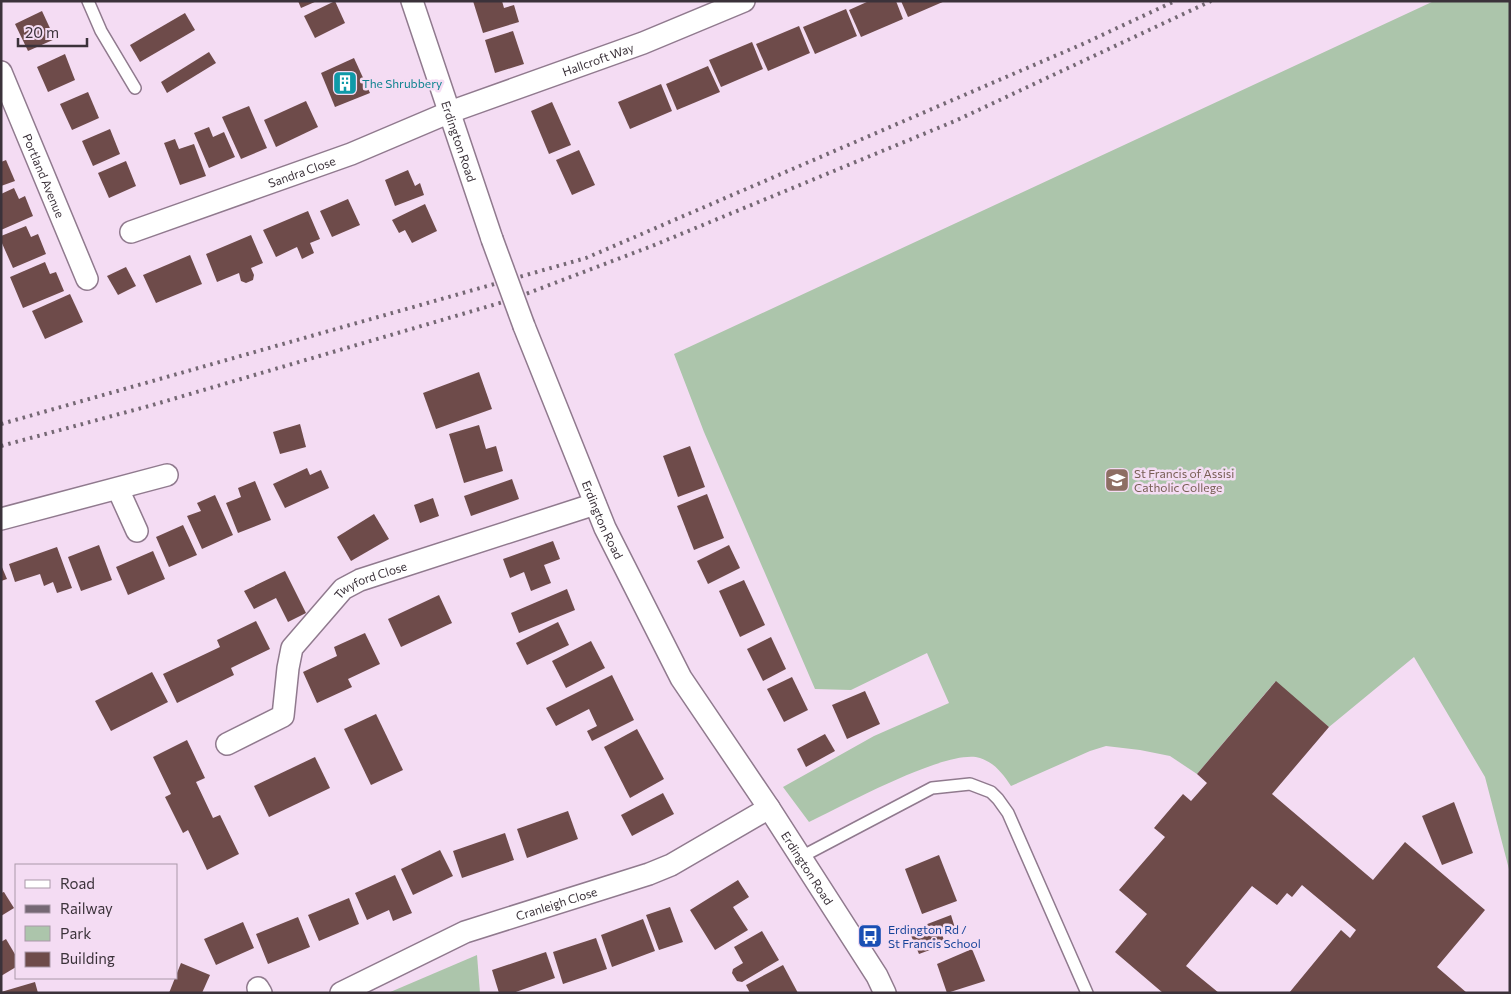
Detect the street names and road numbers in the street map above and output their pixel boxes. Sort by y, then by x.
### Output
street label: Hallcroft Way [560,40,636,78]
street label: Erdington Road [439,99,479,184]
street label: Portland Avenue [20,131,68,220]
street label: Sandra Close [266,153,337,190]
street label: Erdington Road [580,478,626,561]
street label: Twyford Close [331,558,408,601]
street label: Erdington Road [779,829,836,907]
street label: Cranleigh Close [514,884,599,923]

